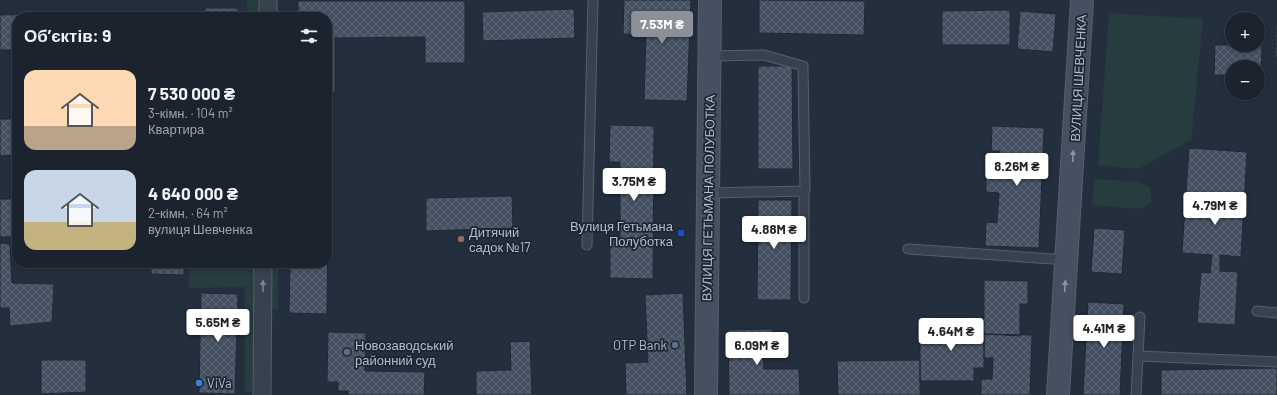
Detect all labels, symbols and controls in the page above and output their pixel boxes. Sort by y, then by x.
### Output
pin: 7.53M ₴ [625,11,699,45]
map controls [1225,12,1265,100]
button: + [1225,12,1265,52]
street label: ВУЛИЦЯ ШЕВЧЕНКА [1067,14,1089,142]
text: 7.53M ₴ [640,16,684,32]
text: Об’єктів: 9 [24,25,111,45]
icon: filters [298,25,320,47]
button: − [1225,60,1265,100]
text: 7 530 000 ₴ [148,83,235,103]
icon: home [56,86,104,134]
street label: ВУЛИЦЯ ГЕТЬМАНА ПОЛУБОТКА [698,94,718,301]
text: 3-кімн. · 104 m² [148,105,233,121]
text: Квартира [148,121,204,137]
one-way arrow [1070,149,1076,162]
pin: 8.26M ₴ [980,153,1054,187]
text: 8.26M ₴ [994,158,1040,174]
pin: 3.75M ₴ [597,168,671,202]
text: 3.75M ₴ [612,173,656,189]
text: 4 640 000 ₴ [148,183,238,203]
icon: home [56,186,104,234]
pin: 4.79M ₴ [1178,192,1252,226]
text: 4.79M ₴ [1192,197,1238,213]
text: 2-кімн. · 64 m² [148,205,228,221]
pin: 4.88M ₴ [737,216,811,250]
place label: Вулиця Гетьмана Полуботка [570,218,674,249]
text: вулиця Шевченка [148,221,253,237]
text: 4.88M ₴ [751,221,797,237]
place label: Дитячий садок №17 [469,224,530,255]
marker: Вулиця Гетьмана Полуботка [676,228,686,238]
marker: Дитячий садок №17 [456,234,466,244]
one-way arrow [260,279,266,292]
one-way arrow [1062,280,1069,292]
pin: 5.65M ₴ [181,309,255,343]
text: 5.65M ₴ [195,314,241,330]
pin: 4.41M ₴ [1067,315,1141,349]
pin: 4.64M ₴ [914,318,988,352]
text: 4.41M ₴ [1082,320,1126,336]
text: 4.64M ₴ [928,323,974,339]
pin: 6.09M ₴ [720,332,794,366]
place label: Новозаводський районний суд [355,337,453,368]
place label: OTP Bank [613,337,667,353]
text: 6.09M ₴ [734,337,780,353]
marker: OTP Bank [670,340,680,350]
marker: Новозаводський районний суд [342,347,352,357]
place label: ViVa [207,375,232,391]
marker: ViVa [194,378,204,388]

